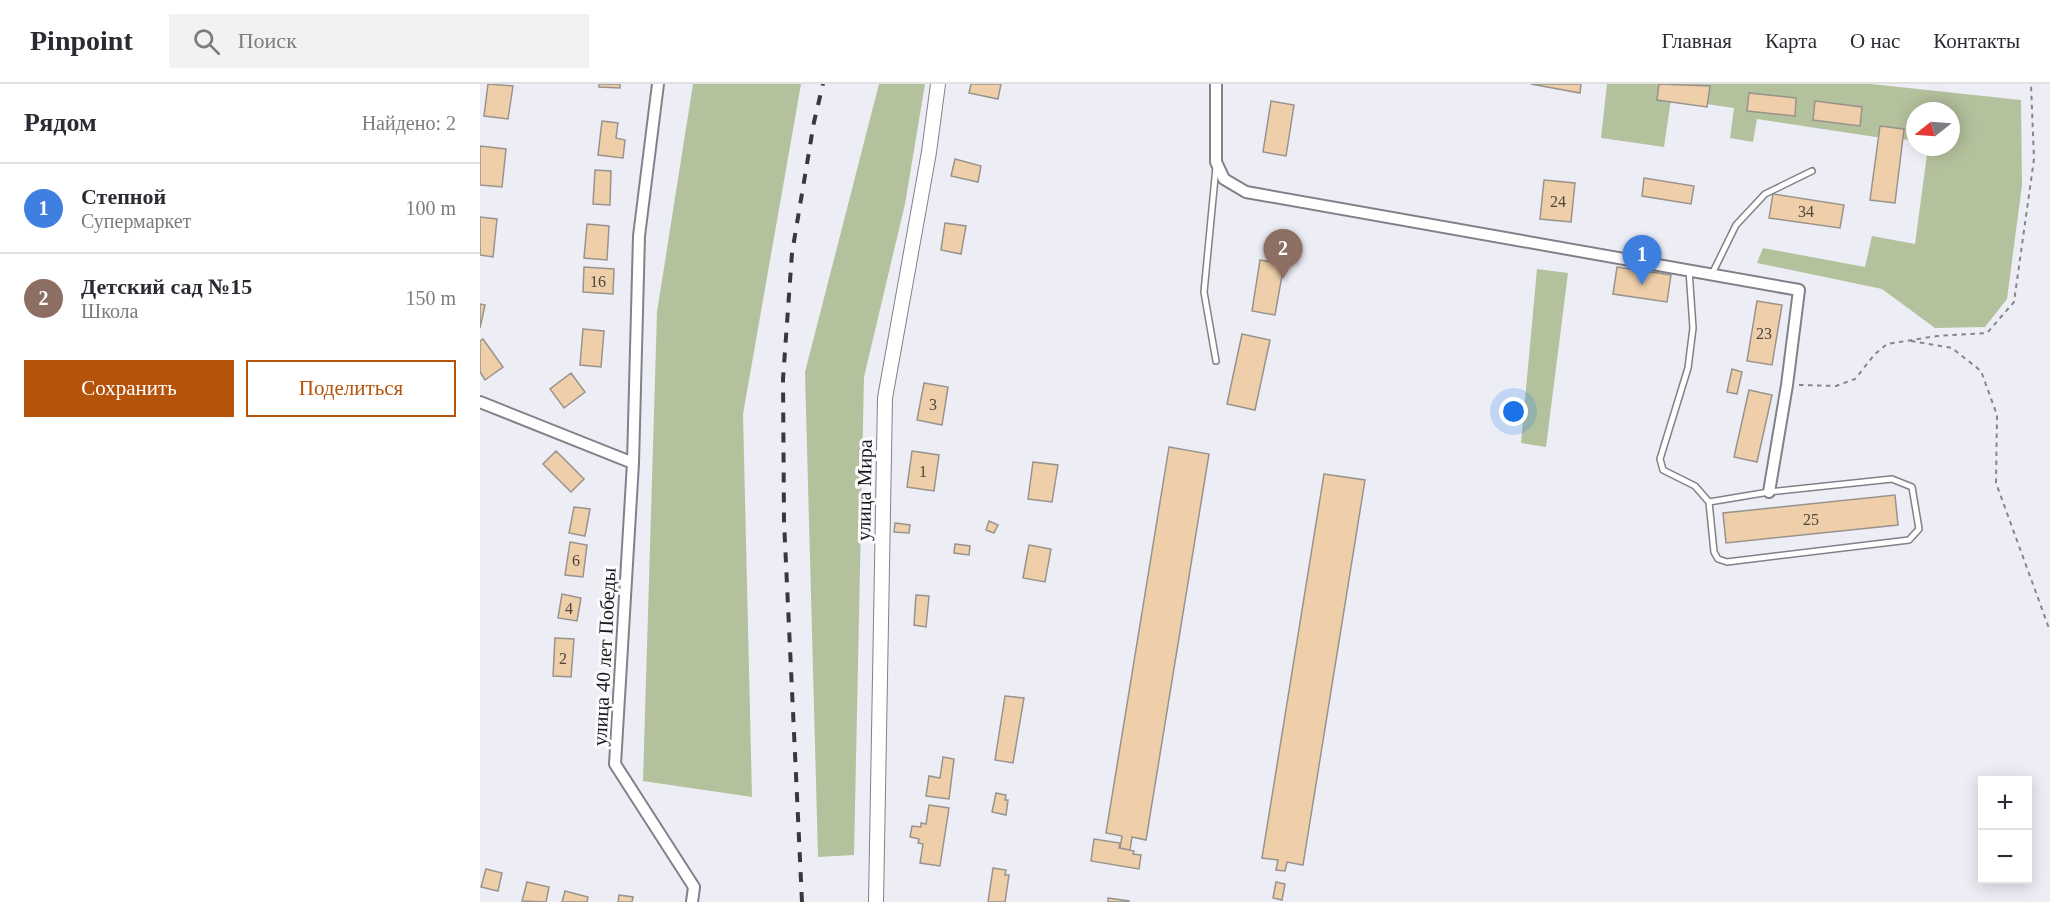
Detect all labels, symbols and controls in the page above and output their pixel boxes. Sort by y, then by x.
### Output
search box [169,14,589,68]
text: Pinpoint [30,25,133,56]
icon: search [190,25,223,58]
text: Поиск [238,28,297,53]
text: Главная [1662,29,1732,53]
text: Карта [1765,29,1817,53]
text: О нас [1850,29,1900,53]
text: Контакты [1933,29,2020,53]
north arrow [1906,102,1960,156]
text: Рядом [24,108,97,137]
text: Найдено: 2 [362,112,456,134]
text: Степной [81,184,166,209]
house number: 24 [1550,193,1566,210]
text: 1 [39,197,49,219]
text: 100 m [405,197,456,219]
house number: 34 [1798,203,1814,220]
text: Супермаркет [81,210,191,232]
pin: 2 [1264,230,1302,279]
pin: 1 [1622,236,1662,285]
house number: 16 [590,273,606,290]
text: Детский сад №15 [81,274,252,299]
text: 2 [39,287,49,309]
text: 150 m [405,287,456,309]
text: Школа [81,300,138,322]
house number: 23 [1756,325,1772,342]
button: Сохранить [24,360,234,417]
button: Поделиться [246,360,456,417]
house number: 3 [929,396,937,413]
your location [1499,397,1528,426]
street label: улица Мира [852,439,877,541]
house number: 1 [919,463,927,480]
house number: 25 [1803,511,1819,528]
house number: 6 [572,552,580,569]
street label: улица 40 лет Победы [588,567,621,747]
house number: 4 [565,600,573,617]
house number: 2 [559,650,567,667]
map controls [1978,776,2032,884]
button: + [1978,776,2032,830]
button: − [1978,830,2032,884]

